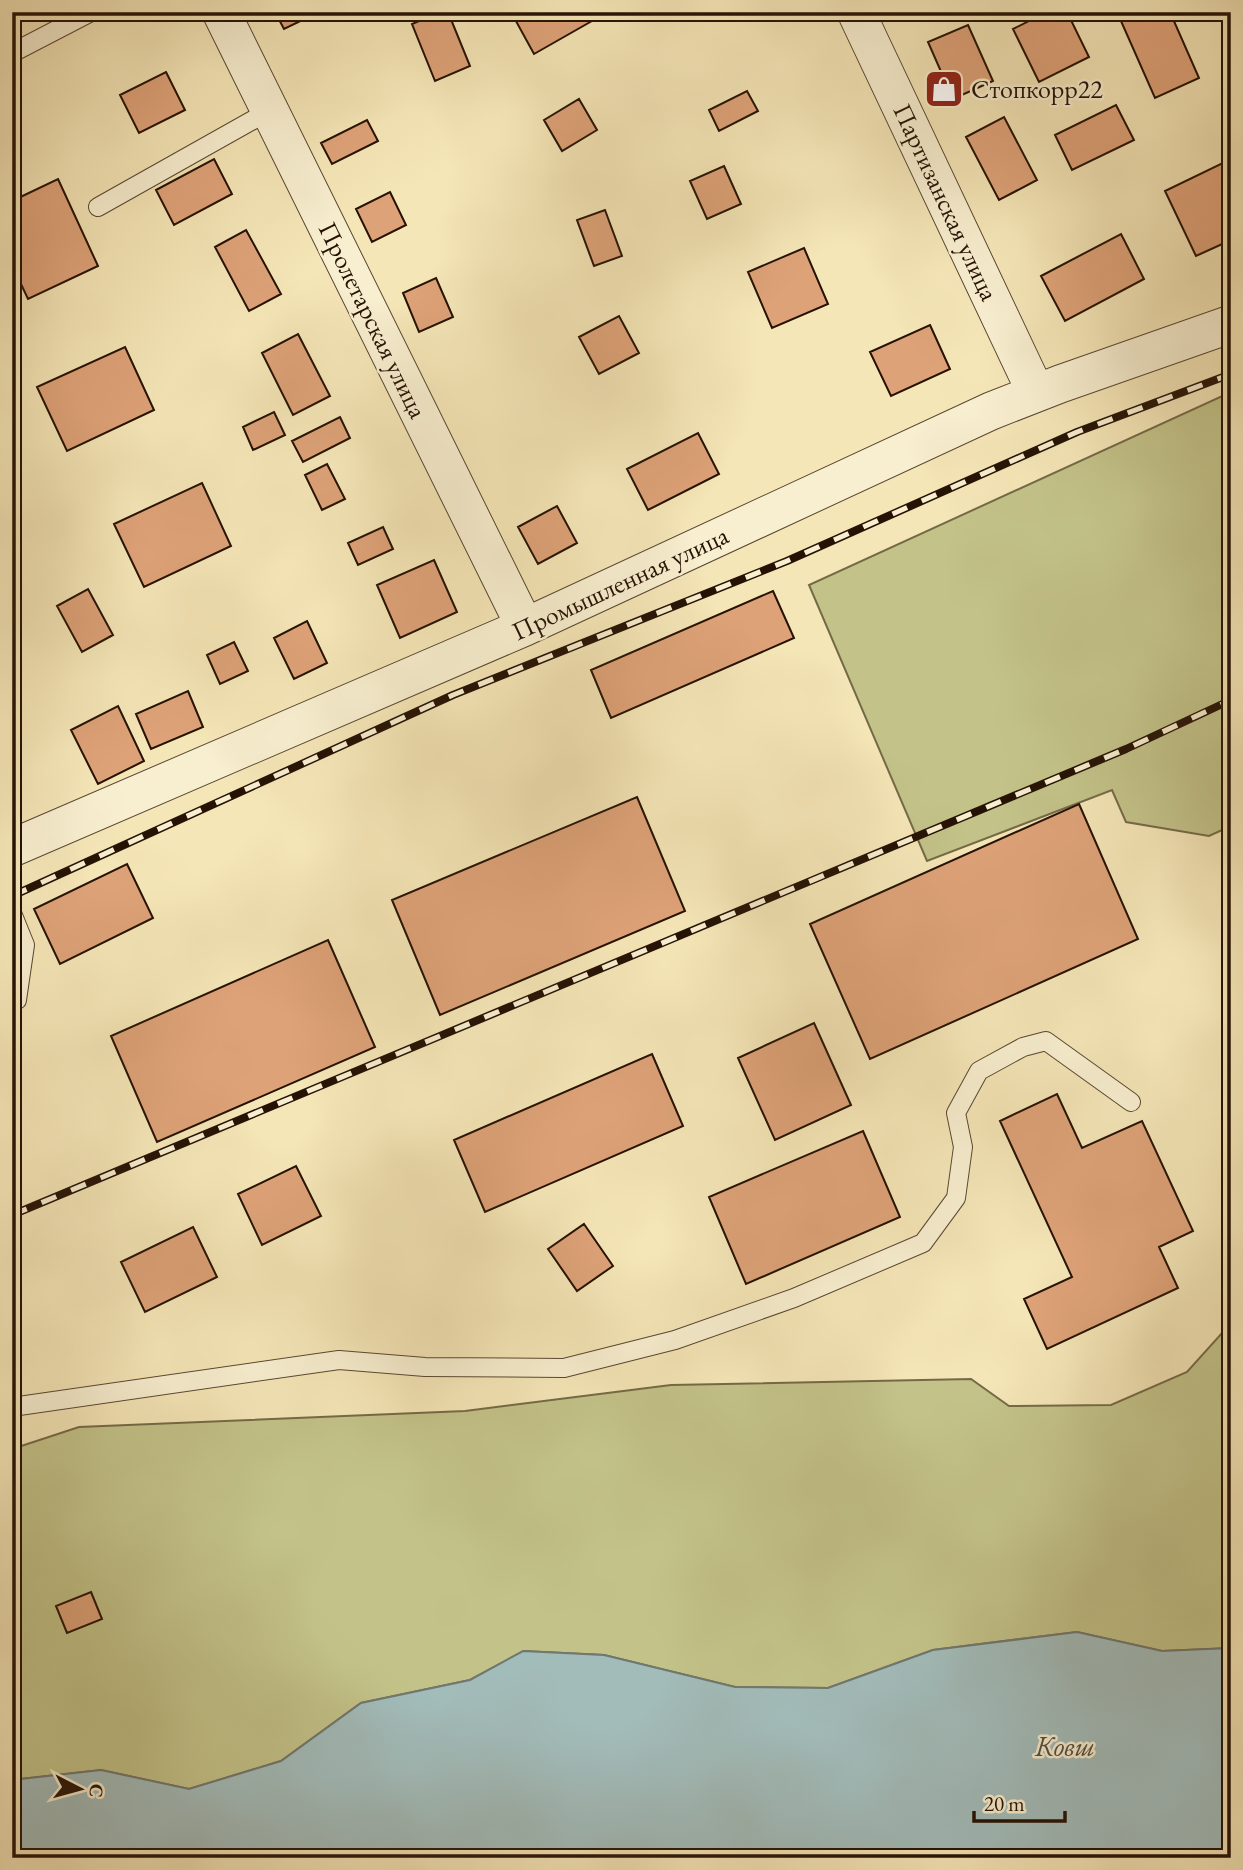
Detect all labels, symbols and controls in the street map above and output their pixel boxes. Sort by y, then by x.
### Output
shop icon: Стопкорр22 [923,68,965,110]
place label: Стопкорр22 [971,72,1103,106]
street label: Партизанская улица [885,98,1007,307]
street label: Пролетарская улица [311,216,436,424]
street label: Промышленная улица [506,518,734,648]
water label: Ковш [1034,1728,1095,1764]
north arrow [46,1755,116,1825]
scale bar [974,1779,1064,1823]
text: С [83,1783,110,1799]
text: 20 m [984,1790,1025,1817]

